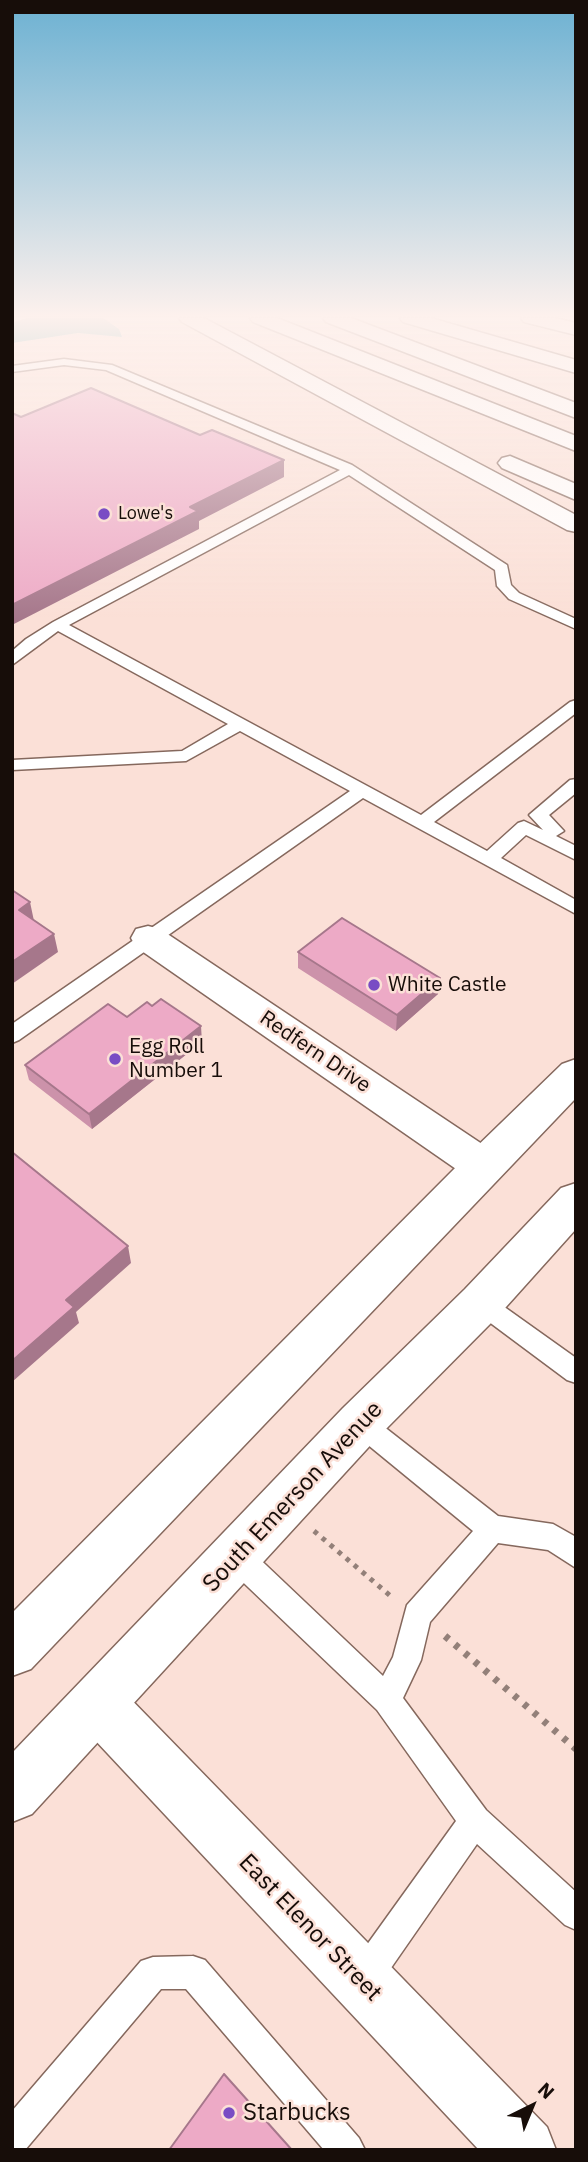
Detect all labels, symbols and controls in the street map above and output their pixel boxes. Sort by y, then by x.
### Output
place label: Lowe's [118,503,173,525]
marker: Lowe's [96,506,112,522]
place label: White Castle [388,972,507,998]
marker: White Castle [366,977,382,993]
street label: Redfern Drive [255,1006,375,1098]
place label: Egg Roll Number 1 [129,1034,223,1084]
marker: Egg Roll Number 1 [107,1051,123,1067]
street label: South Emerson Avenue [197,1396,389,1598]
street label: East Elenor Street [232,1848,388,2008]
north arrow [497,2071,567,2141]
text: N [533,2077,560,2104]
place label: Starbucks [243,2099,351,2127]
marker: Starbucks [221,2105,237,2121]

